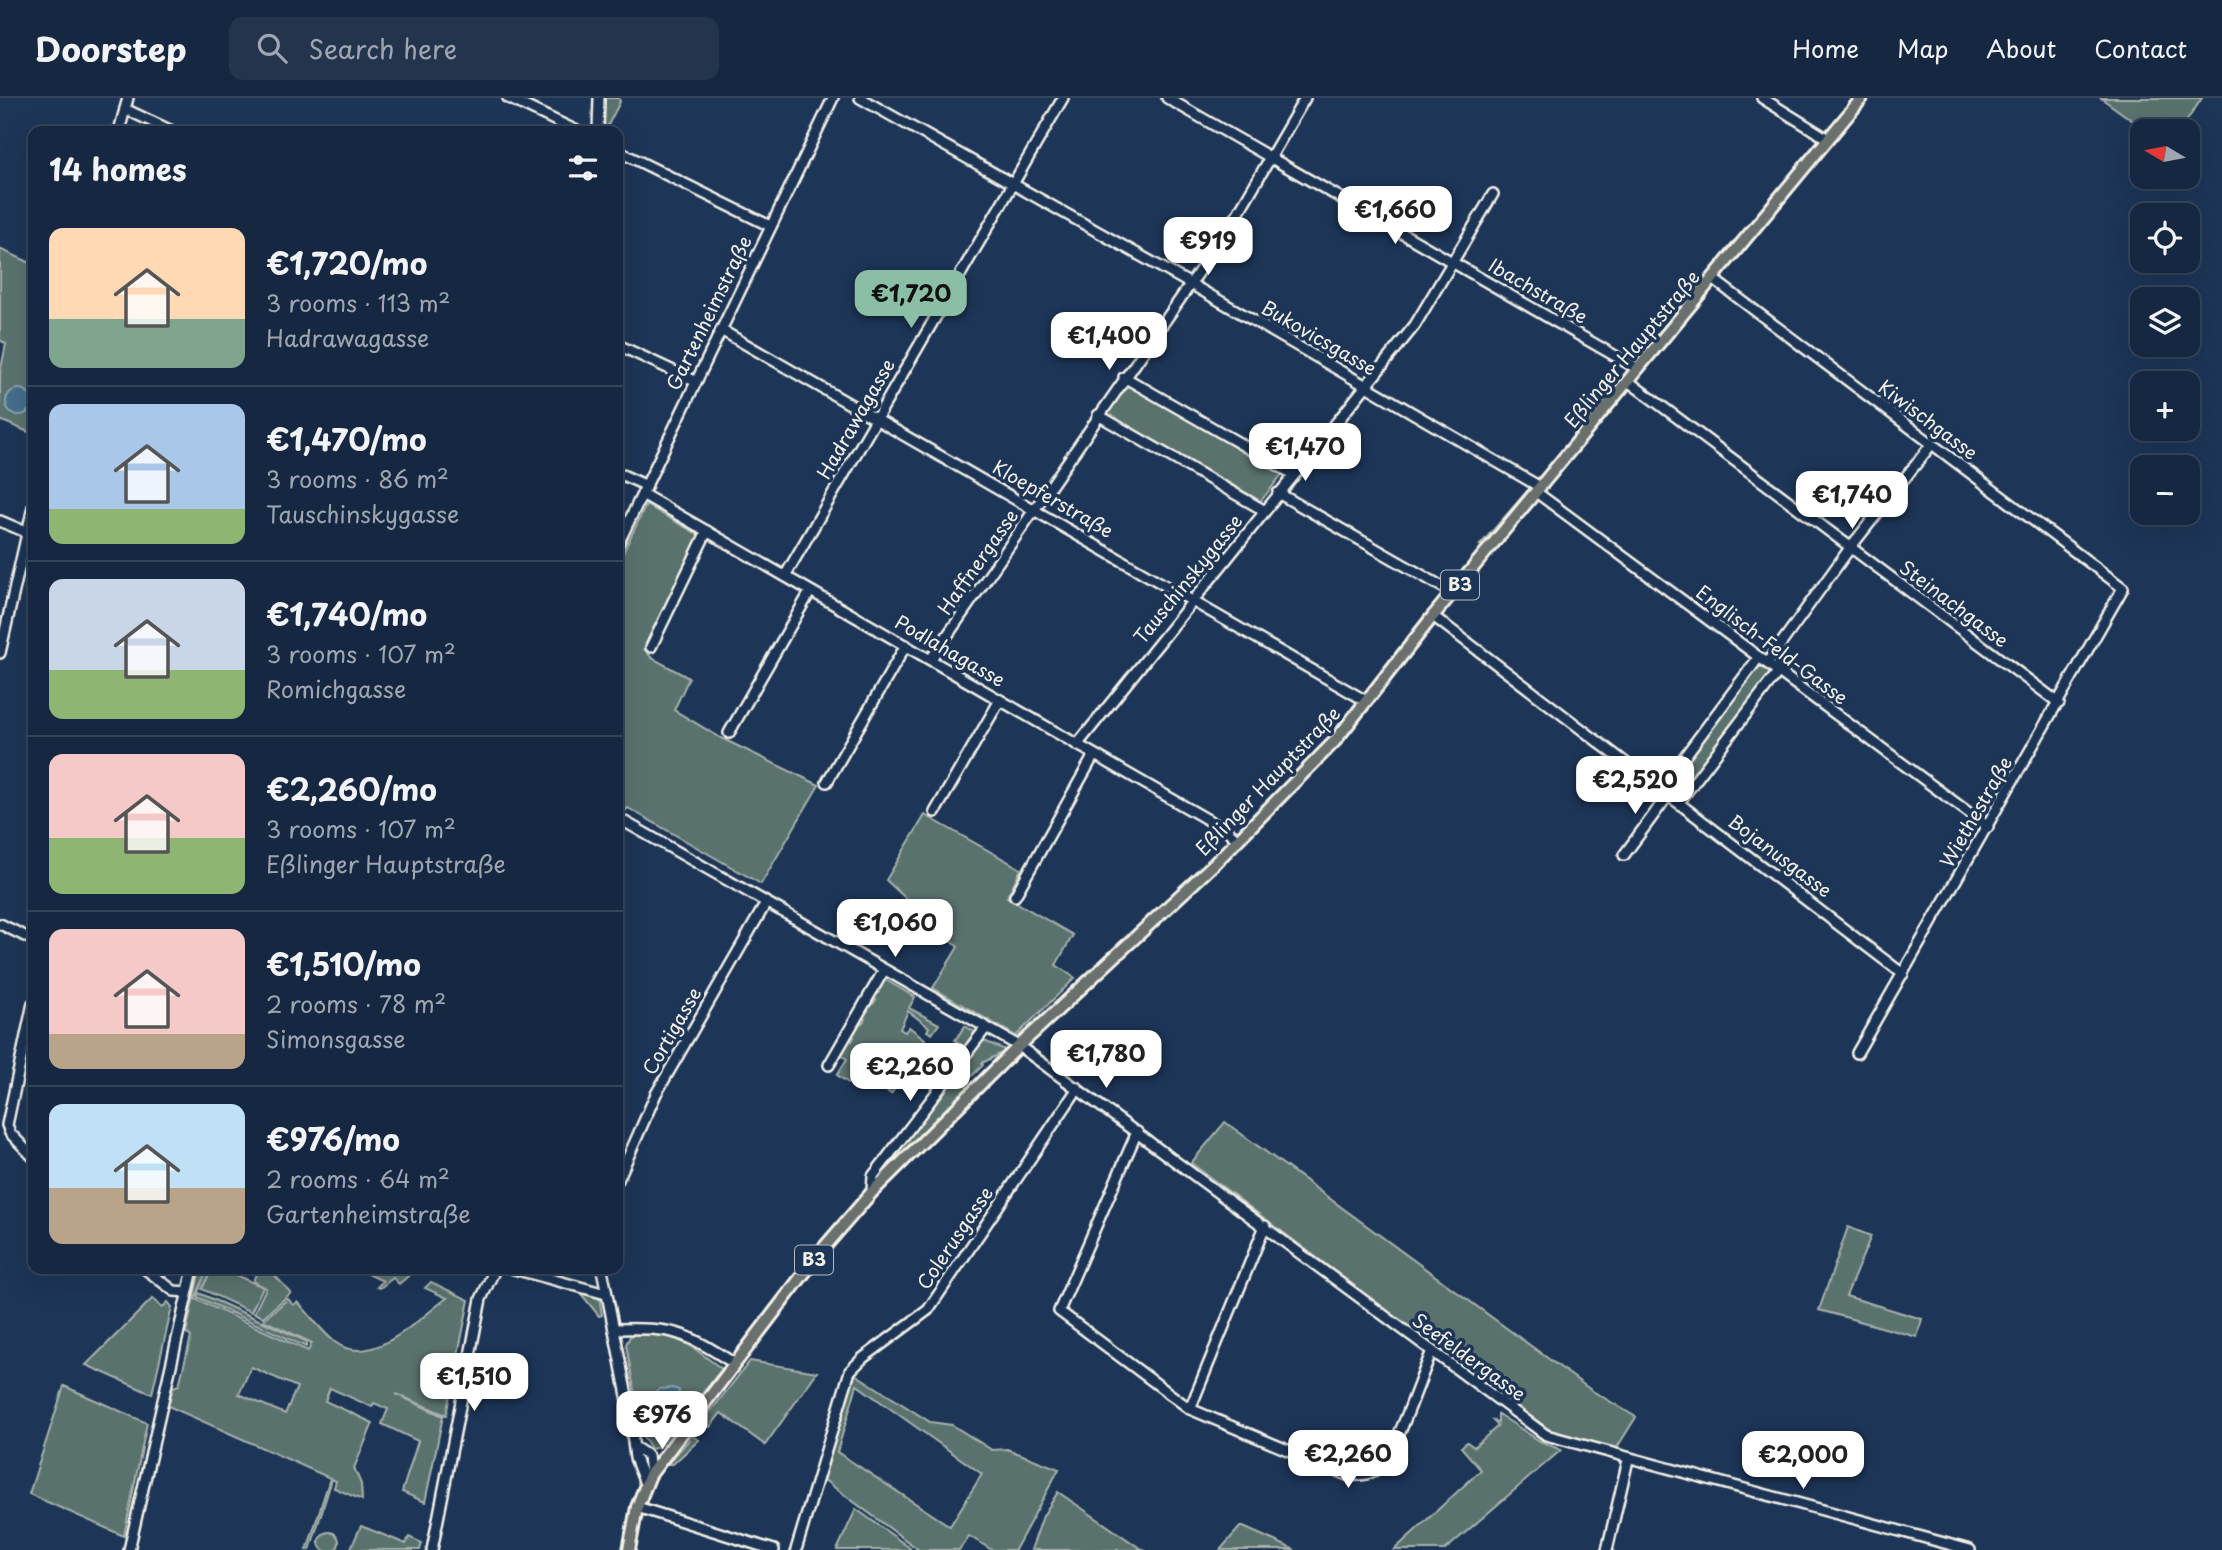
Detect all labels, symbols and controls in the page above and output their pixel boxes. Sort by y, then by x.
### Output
search box [229,17,719,80]
text: Doorstep [35,23,187,73]
icon: search [253,29,291,67]
text: Search here [309,29,457,68]
text: Home [1792,30,1859,66]
text: Map [1897,30,1948,66]
text: About [1986,30,2056,66]
text: Contact [2094,30,2187,66]
north arrow [2130,119,2200,189]
map controls [2130,119,2200,525]
text: 14 homes [49,146,187,191]
icon: filters [564,149,602,187]
pin: €1,660 [1338,186,1452,246]
text: €1,660 [1354,191,1436,226]
button: locate [2130,203,2200,273]
pin: €919 [1167,218,1249,277]
text: €919 [1180,222,1236,257]
street label: Gartenheimstraße [658,231,758,395]
text: €1,720/mo [266,240,427,285]
street label: Ibachstraße [1484,251,1593,330]
icon: home [105,256,189,340]
street label: Eßlinger Hauptstraße [1557,264,1706,433]
pin: €1,720 [854,271,968,330]
text: €1,720 [871,275,951,310]
text: 3 rooms · 113 m² [266,285,450,320]
button: layers [2130,287,2200,357]
street label: Bukovicsgasse [1257,293,1382,381]
pin: €1,400 [1052,313,1166,372]
text: €1,400 [1067,317,1151,352]
text: Hadrawagasse [266,320,429,355]
street label: Hadrawagasse [809,353,901,484]
button: + [2130,371,2200,441]
street label: Kiwischgasse [1873,373,1984,466]
text: €1,470/mo [266,416,427,461]
pin: €1,470 [1248,424,1362,483]
text: €1,470 [1265,428,1345,463]
icon: home [105,432,189,516]
street label: Kloepferstraße [988,452,1119,544]
button: − [2130,455,2200,525]
text: 3 rooms · 86 m² [266,461,449,496]
pin: €1,740 [1795,472,1909,531]
text: €1,740 [1812,476,1892,511]
text: Tauschinskygasse [266,496,459,531]
street label: Haffnergasse [930,503,1024,620]
street label: Tauschinskygasse [1126,508,1248,649]
street label: Steinachgasse [1894,553,2015,653]
road number: B3 [1441,570,1479,600]
street label: Englisch-Feld-Gasse [1691,578,1854,711]
text: €1,740/mo [266,591,427,636]
icon: home [105,607,189,691]
street label: Podlahagasse [890,607,1011,693]
text: 3 rooms · 107 m² [266,636,456,671]
text: Romichgasse [266,671,406,706]
street label: Eßlinger Hauptstraße [1188,699,1346,861]
street label: Wiethestraße [1932,751,2018,872]
pin: €2,520 [1578,756,1692,816]
text: €2,520 [1592,761,1678,796]
text: €2,260/mo [266,766,437,811]
icon: home [105,782,189,866]
street label: Bojanusgasse [1723,807,1838,903]
text: 3 rooms · 107 m² [266,811,456,846]
text: Eßlinger Hauptstraße [266,846,506,881]
pin: €1,060 [838,900,952,959]
text: €1,060 [853,904,937,939]
text: €1,510/mo [266,941,421,986]
icon: home [105,957,189,1041]
street label: Cortigasse [635,981,708,1080]
text: 2 rooms · 78 m² [266,986,446,1021]
text: Simonsgasse [266,1021,406,1056]
pin: €1,780 [1049,1030,1163,1090]
text: €1,780 [1067,1035,1145,1070]
pin: €2,260 [853,1044,967,1103]
text: €2,260 [866,1048,954,1083]
text: €976/mo [266,1116,400,1161]
icon: home [105,1132,189,1216]
text: 2 rooms · 64 m² [266,1161,450,1196]
street label: Colerusgasse [909,1180,999,1295]
text: Gartenheimstraße [266,1196,471,1231]
road number: B3 [795,1246,833,1274]
street label: Seefeldergasse [1407,1305,1532,1407]
pin: €1,510 [417,1354,531,1413]
text: €1,510 [436,1358,512,1393]
pin: €976 [621,1392,703,1451]
text: €976 [632,1396,692,1431]
pin: €2,260 [1291,1430,1405,1490]
pin: €2,000 [1746,1432,1860,1491]
text: €2,260 [1304,1435,1392,1470]
text: €2,000 [1758,1436,1848,1471]

